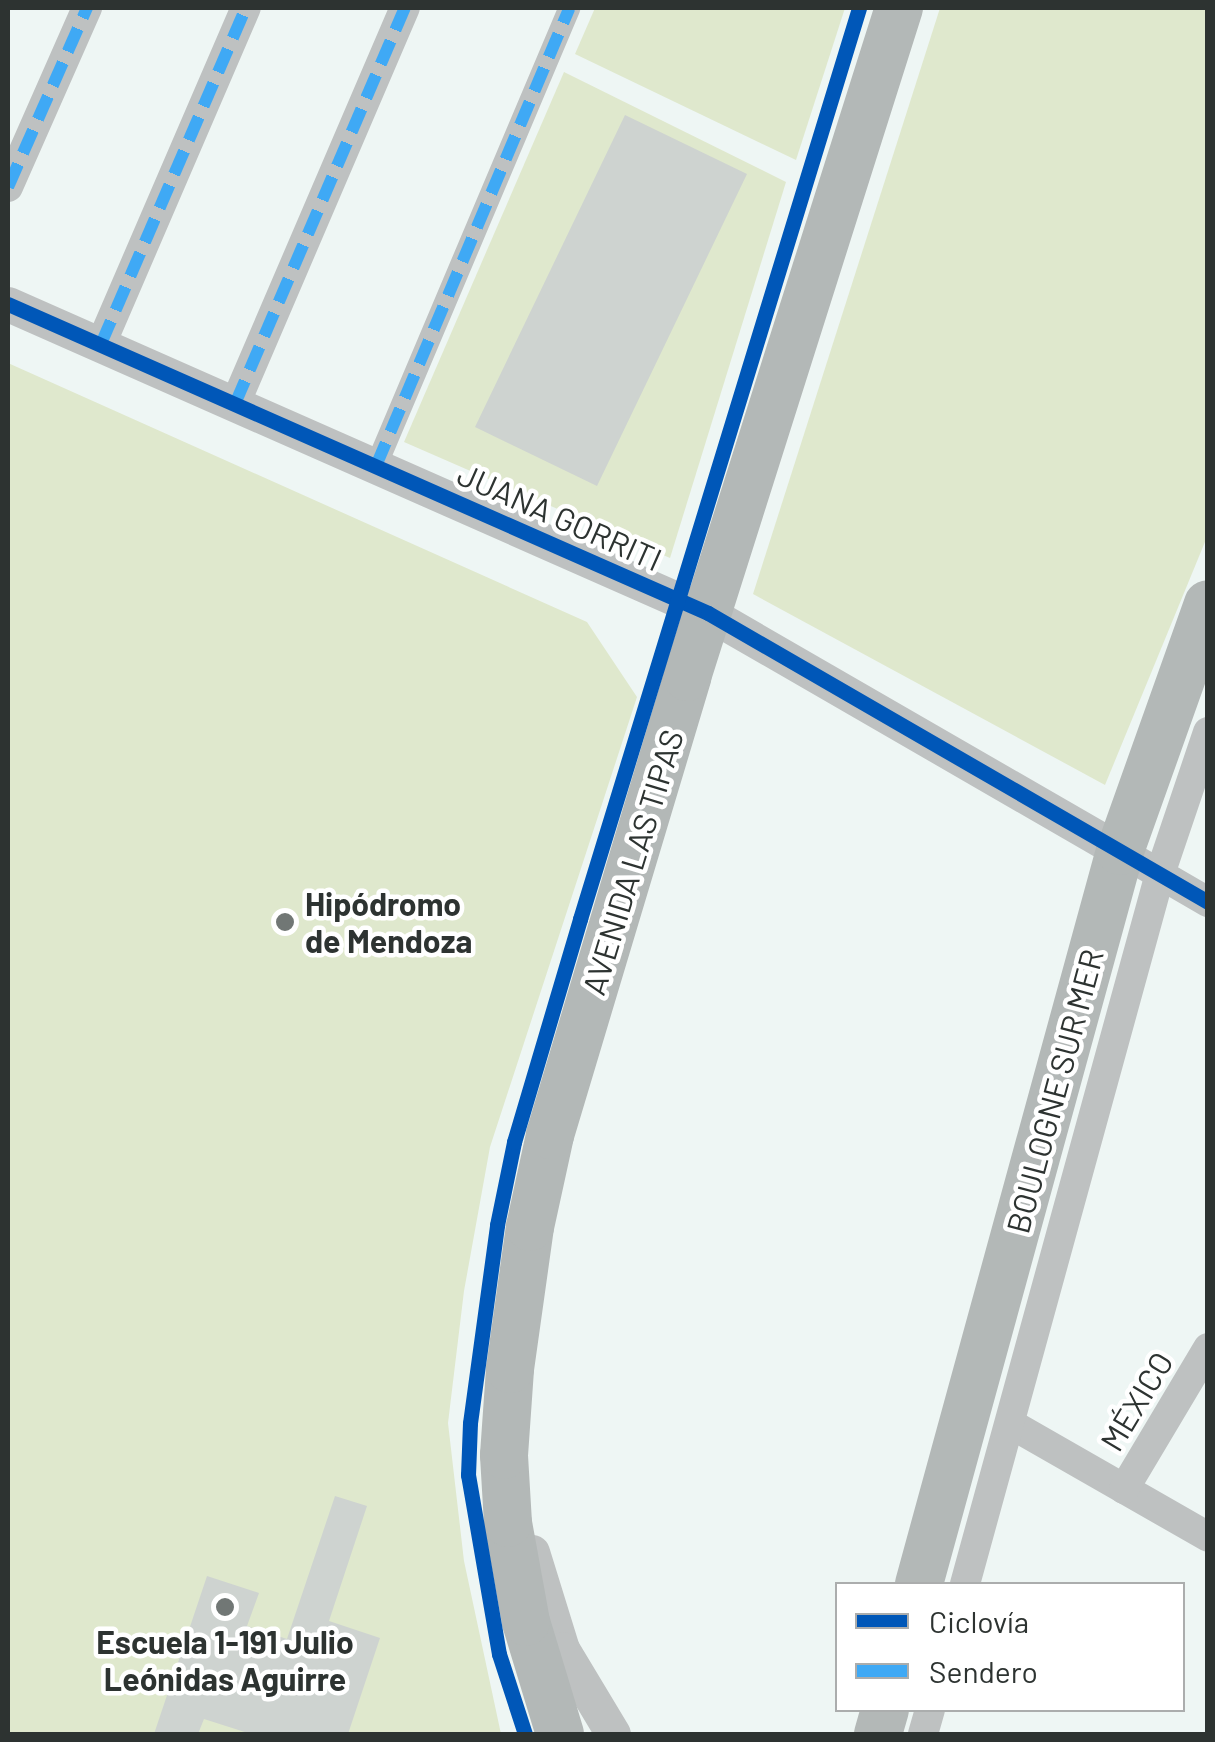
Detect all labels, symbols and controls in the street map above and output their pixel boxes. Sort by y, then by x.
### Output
street label: JUANA GORRITI [452,454,668,578]
street label: AVENIDA LAS TIPAS [573,725,691,999]
place label: Hipódromo de Mendoza [305,885,472,960]
marker: Hipódromo de Mendoza [274,911,296,933]
street label: BOULOGNE SUR MER [998,945,1110,1237]
street label: MÉXICO [1092,1345,1180,1457]
legend [835,1582,1185,1712]
marker: Escuela 1-191 Julio Leónidas Aguirre [214,1596,236,1618]
text: Ciclovía [929,1603,1029,1639]
place label: Escuela 1-191 Julio Leónidas Aguirre [96,1623,354,1698]
text: Sendero [929,1653,1038,1689]

